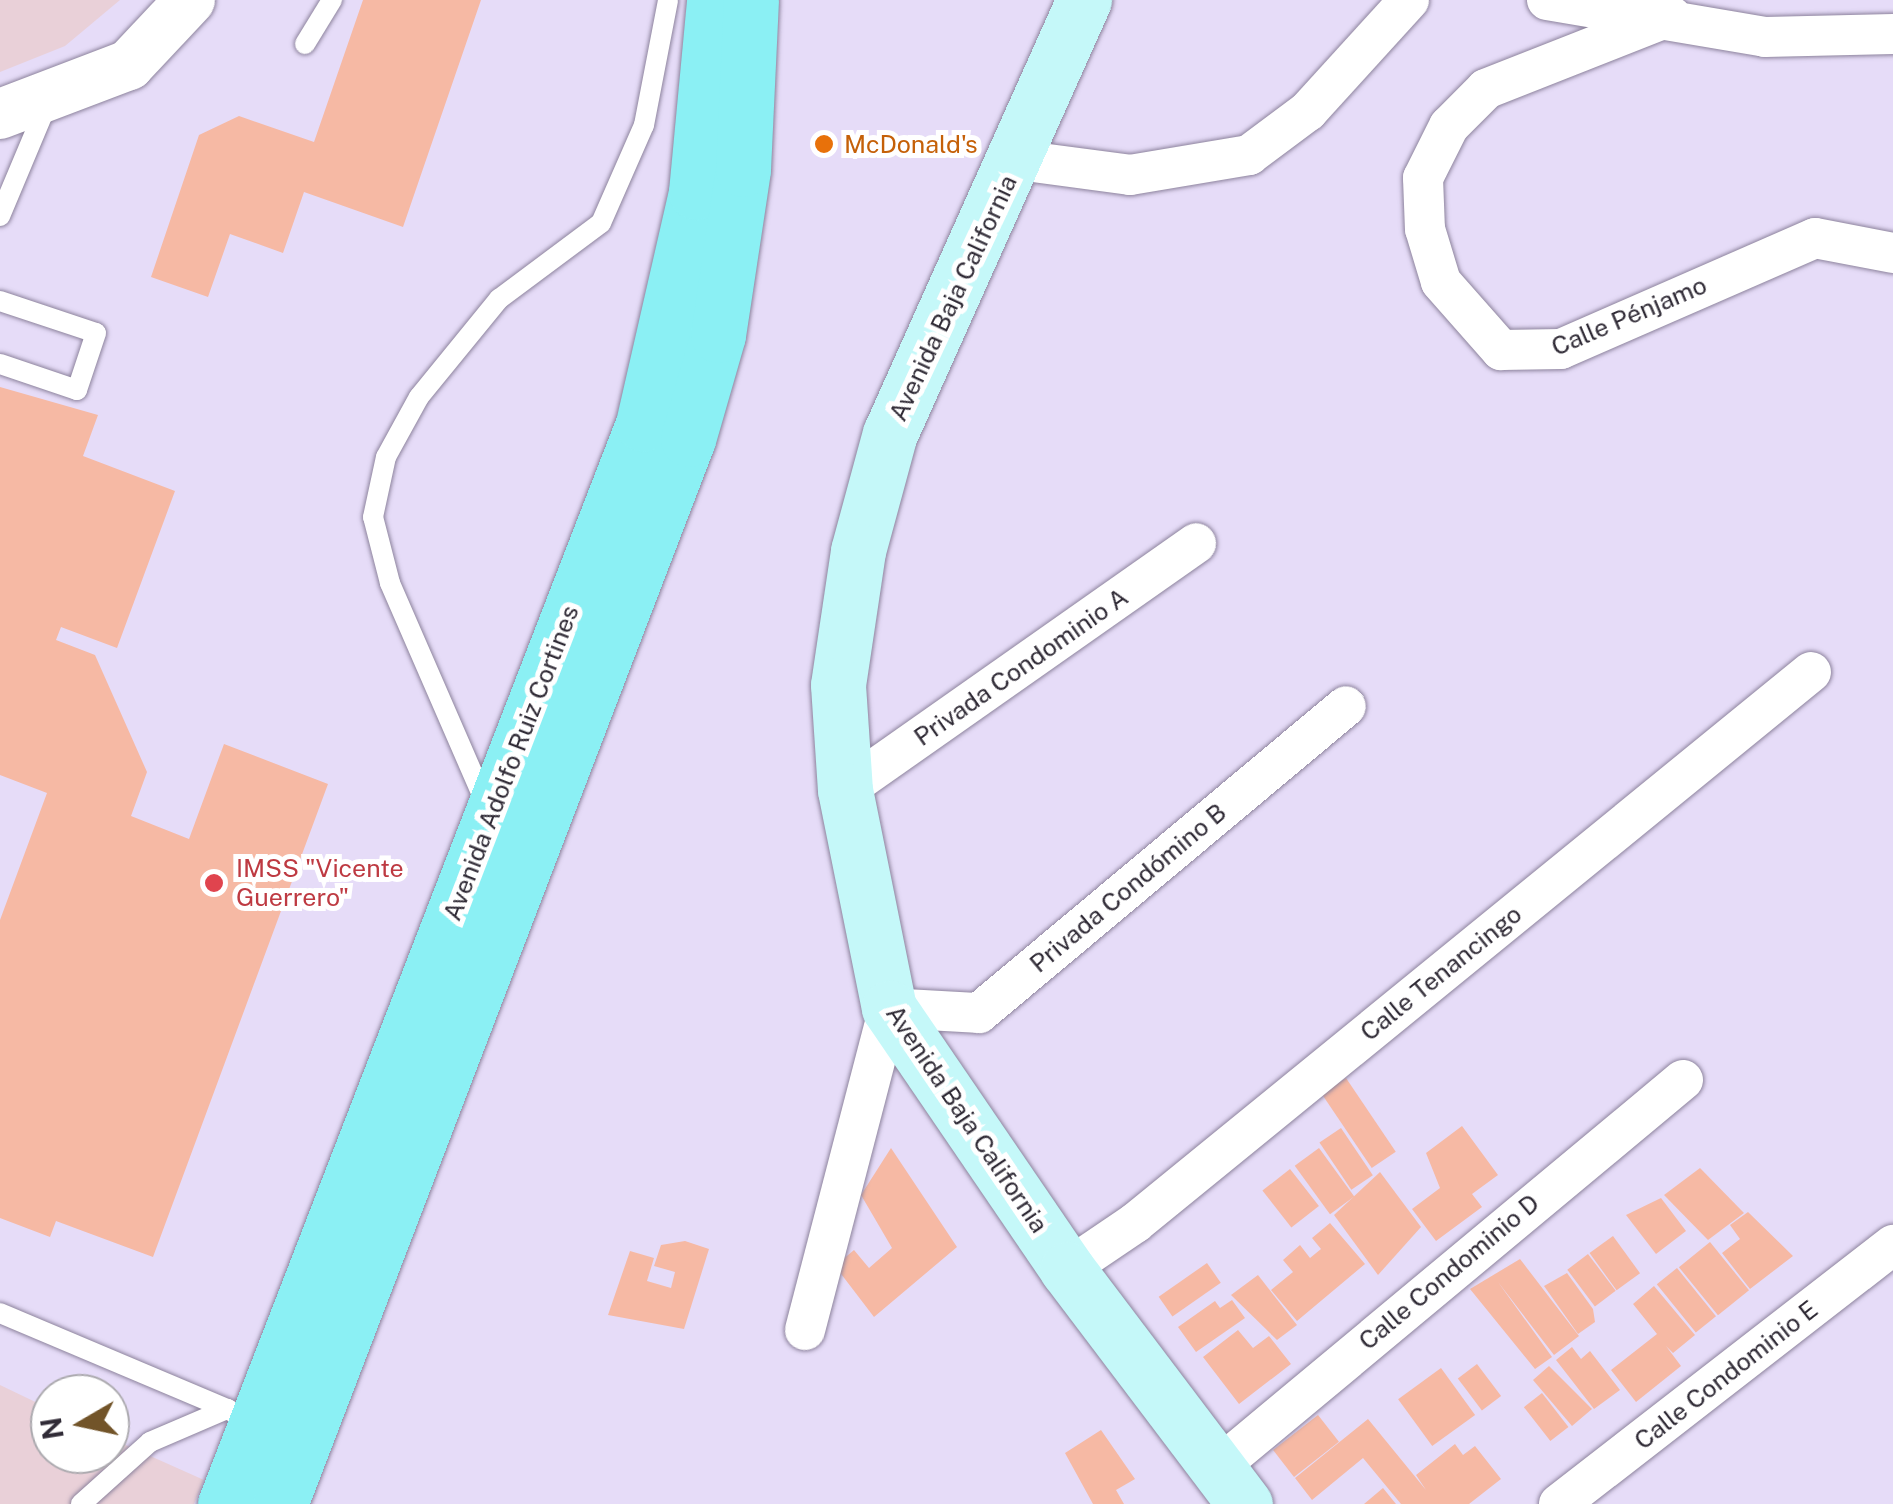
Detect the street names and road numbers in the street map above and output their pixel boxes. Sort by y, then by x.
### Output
street label: Avenida Baja California [883,170,1023,426]
street label: Calle Pénjamo [1547,270,1711,362]
street label: Privada Condominio A [908,582,1134,752]
street label: Avenida Adolfo Ruiz Cortines [437,601,585,925]
street label: Privada Condómino B [1024,797,1232,979]
street label: Calle Tenancingo [1354,899,1528,1047]
street label: Avenida Baja California [880,1000,1054,1238]
street label: Calle Condominio D [1353,1188,1545,1356]
street label: Calle Condominio E [1628,1294,1824,1456]

